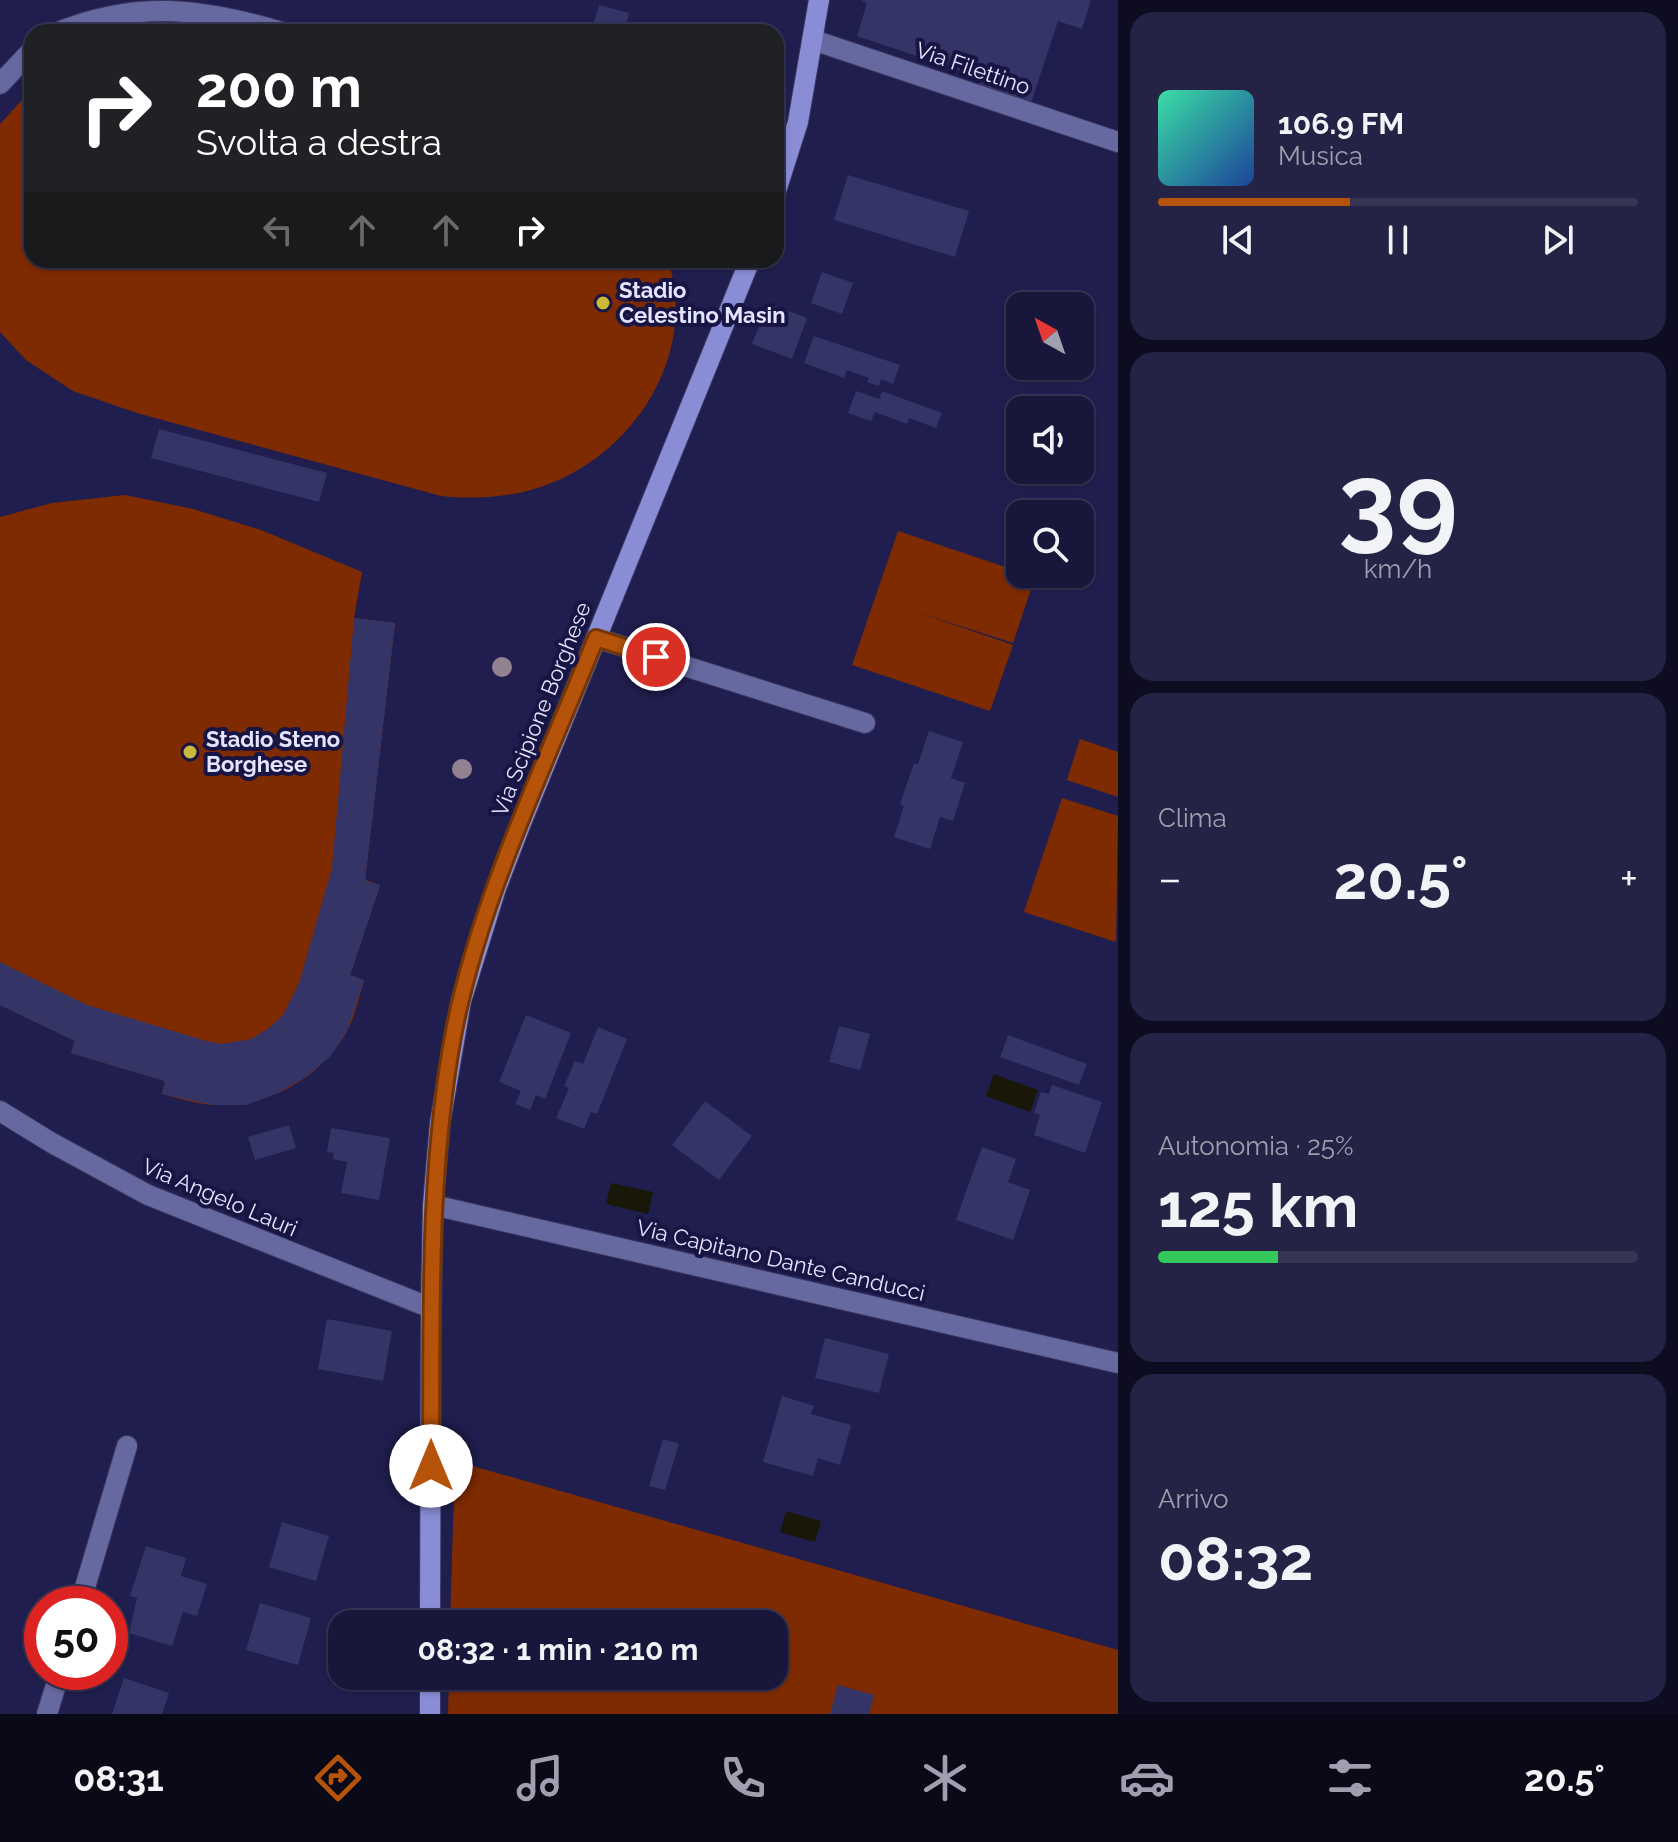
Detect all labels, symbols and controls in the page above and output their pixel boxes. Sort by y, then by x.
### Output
street label: Via Filettino [912,36,1034,100]
text: 200 m [196,54,362,120]
icon: right [64,56,168,160]
text: 106.9 FM [1278,106,1404,141]
text: Svolta a destra [196,121,442,163]
text: Musica [1278,141,1363,171]
icon: left [256,208,300,252]
icon: ahead [340,208,384,252]
icon: ahead [424,208,468,252]
icon: right [508,208,552,252]
icon: previous [1216,218,1260,262]
icon: pause [1376,218,1420,262]
icon: next [1536,218,1580,262]
place label: Stadio Celestino Masin [619,277,785,328]
north arrow [1006,292,1094,380]
map controls [1006,292,1094,588]
marker: Stadio Celestino Masin [594,294,612,312]
button: sound [1006,396,1094,484]
text: 39 [1338,441,1458,563]
button: search [1006,500,1094,588]
text: km/h [1364,554,1432,584]
street label: Via Scipione Borghese [486,598,596,820]
pin [622,623,690,691]
icon: arrive [634,635,678,679]
place label: Stadio Steno Borghese [206,726,340,777]
marker: Stadio Steno Borghese [181,743,199,761]
text: Clima [1158,803,1227,833]
text: 20.5° [1333,843,1468,913]
text: − [1158,853,1182,904]
text: + [1620,853,1638,904]
text: Autonomia · 25% [1158,1131,1354,1161]
street label: Via Angelo Lauri [139,1153,301,1241]
text: 125 km [1158,1171,1358,1241]
street label: Via Capitano Dante Canducci [634,1214,928,1306]
position arrow [389,1424,473,1508]
text: Arrivo [1158,1484,1228,1514]
text: 08:32 [1158,1524,1313,1594]
speed limit sign: 50 [24,1586,128,1690]
text: 08:32 · 1 min · 210 m [418,1632,698,1667]
icon: directions [310,1750,366,1806]
icon: music [512,1750,568,1806]
icon: phone [715,1750,771,1806]
icon: climate [917,1750,973,1806]
icon: car [1119,1750,1175,1806]
icon: filters [1322,1750,1378,1806]
text: 08:31 [73,1757,164,1799]
text: 20.5° [1524,1757,1605,1799]

